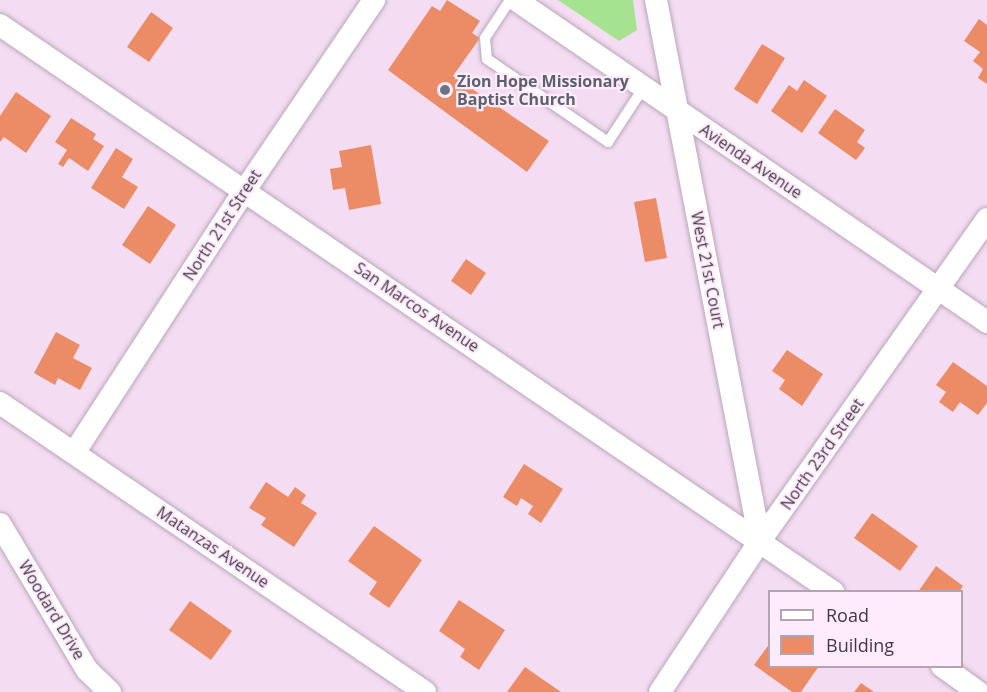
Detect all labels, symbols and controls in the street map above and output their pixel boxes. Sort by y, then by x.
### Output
place label: Zion Hope Missionary Baptist Church [457,71,629,109]
marker: Zion Hope Missionary Baptist Church [438,83,452,97]
street label: Avienda Avenue [696,120,806,202]
street label: North 21st Street [179,166,265,284]
street label: West 21st Court [687,210,729,330]
street label: San Marcos Avenue [351,258,483,356]
street label: North 23rd Street [776,395,868,513]
street label: Matanzas Avenue [153,502,273,592]
street label: Woodard Drive [15,557,89,663]
legend [768,590,963,668]
text: Road [826,603,869,627]
text: Building [826,633,894,657]

